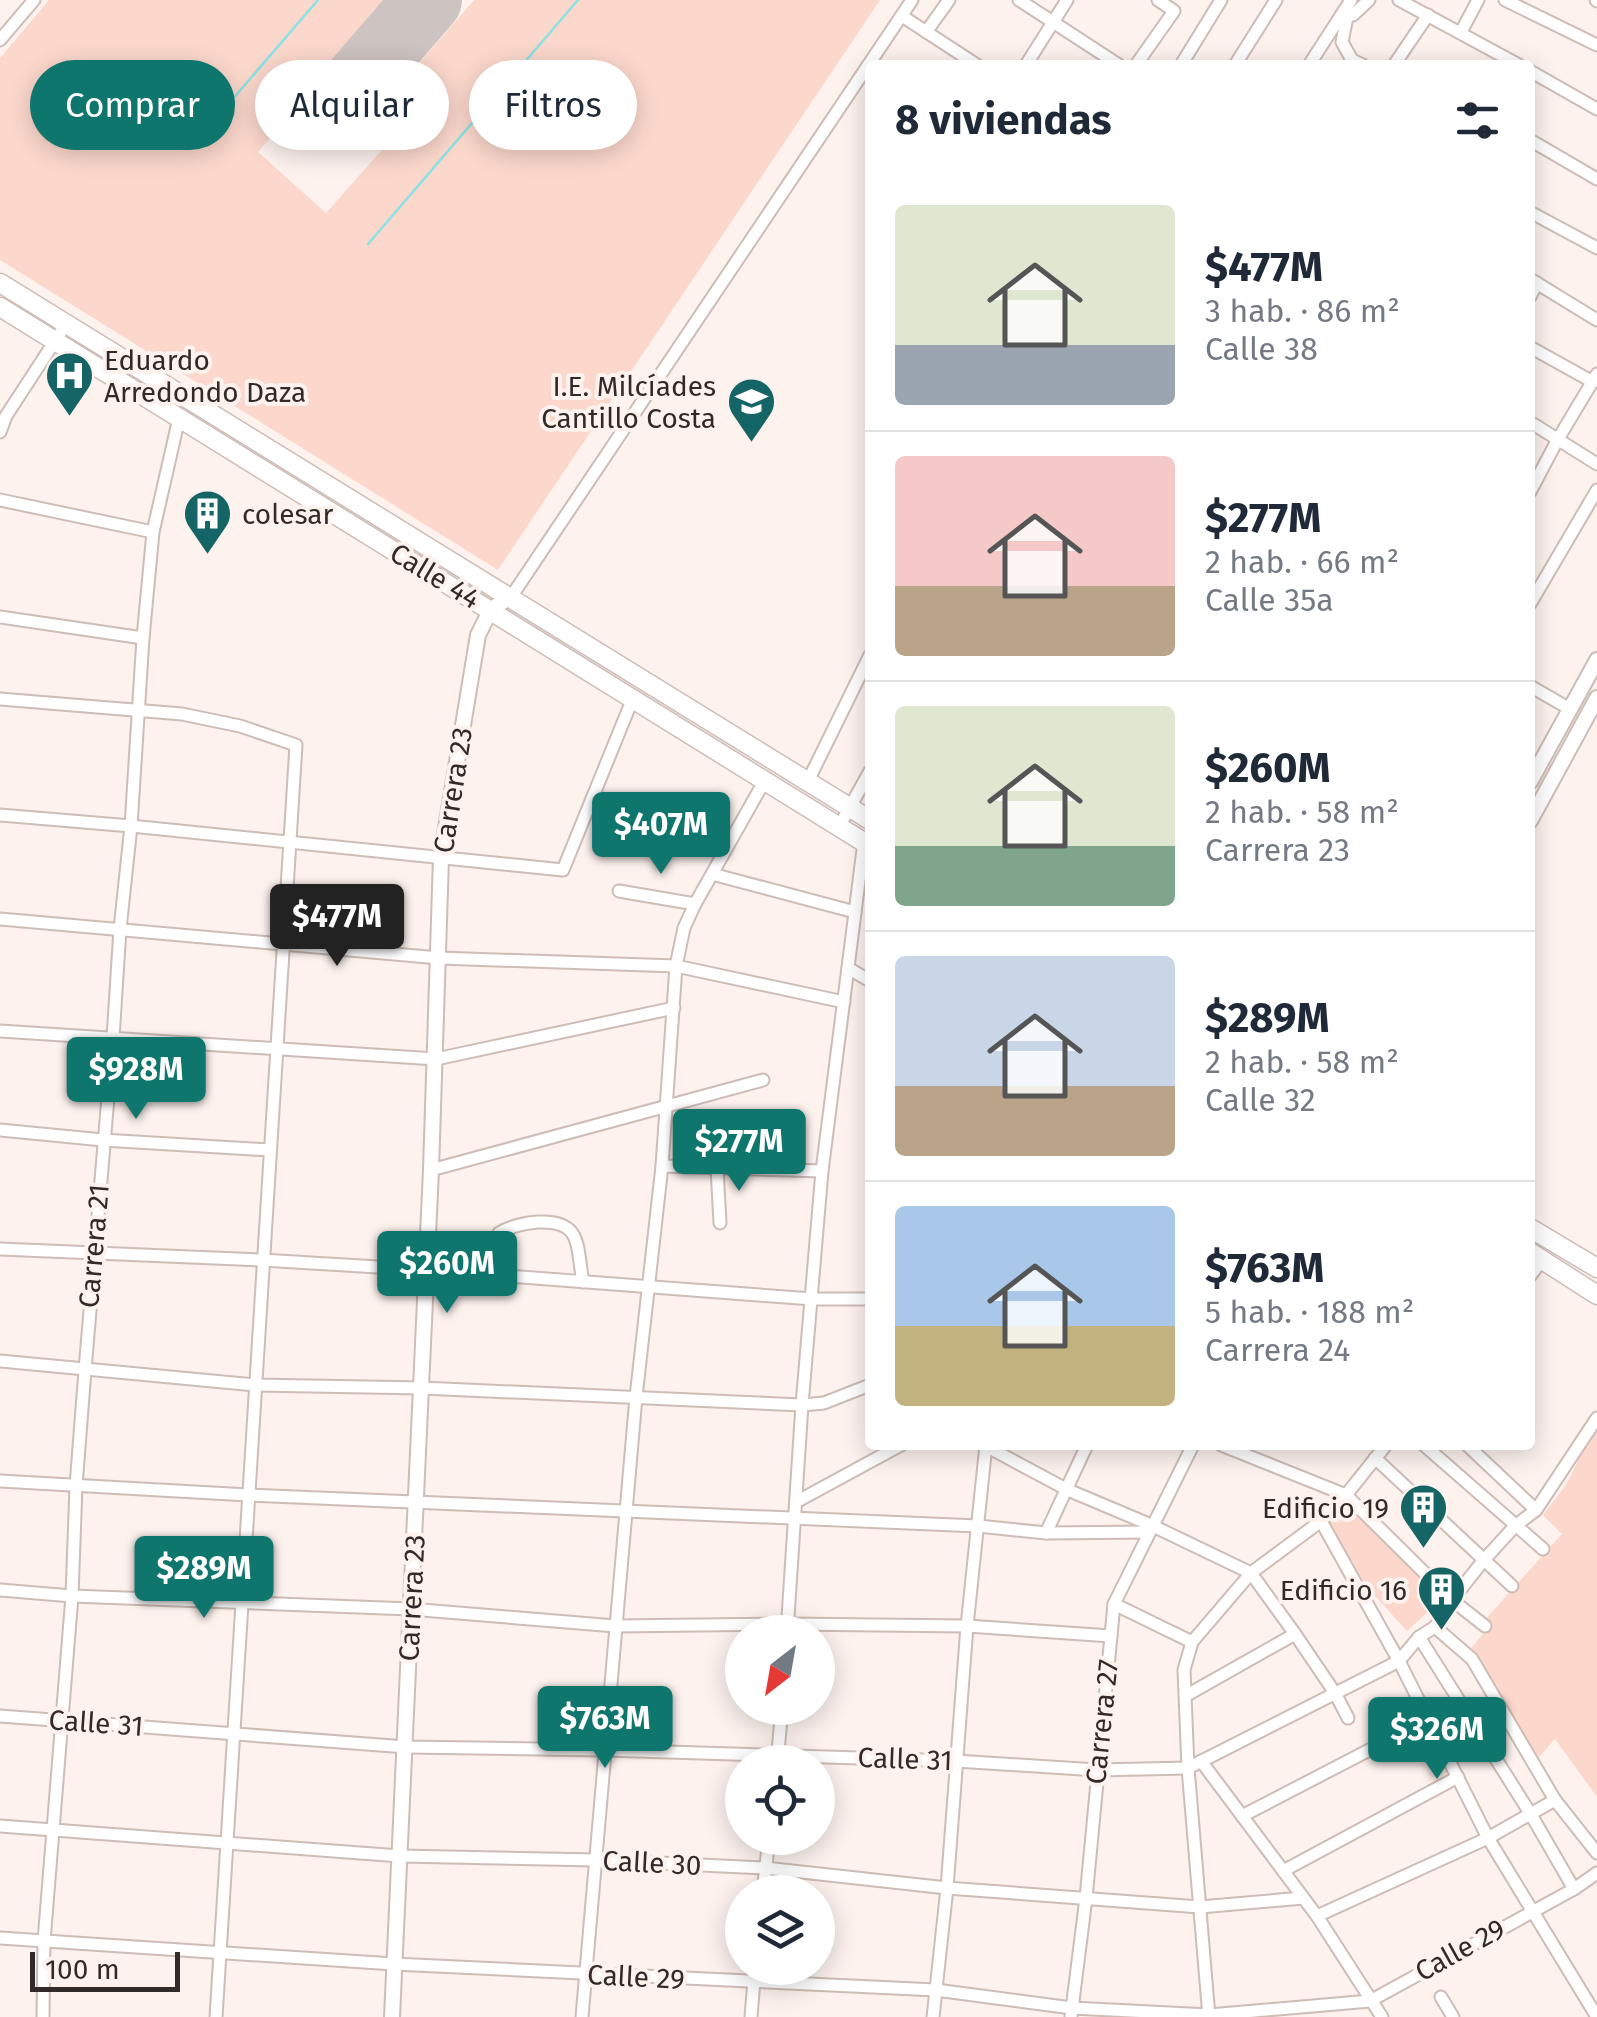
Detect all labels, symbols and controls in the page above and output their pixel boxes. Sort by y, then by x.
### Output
chip: Comprar [30,60,235,150]
chip: Alquilar [255,60,449,150]
chip: Filtros [469,60,637,150]
icon: filters [1450,93,1505,148]
text: 8 viviendas [895,95,1112,145]
text: $477M [1205,242,1323,292]
icon: home [975,245,1095,365]
text: 3 hab. · 86 m² [1205,292,1400,330]
text: Calle 38 [1205,330,1318,368]
place label: Eduardo Arredondo Daza [104,344,306,409]
hospital icon: Eduardo Arredondo Daza [43,350,95,418]
place label: I.E. Milcíades Cantillo Costa [541,370,716,435]
school or university icon: I.E. Milcíades Cantillo Costa [725,376,777,444]
building icon: colesar [181,488,233,556]
text: $277M [1205,493,1321,543]
icon: home [975,496,1095,616]
place label: colesar [242,498,334,531]
street label: Calle 44 [384,536,486,616]
text: 2 hab. · 66 m² [1205,543,1399,581]
text: Calle 35a [1205,581,1334,619]
street label: Carrera 23 [427,725,479,855]
text: $260M [1205,743,1331,793]
icon: home [975,746,1095,866]
pin: $407M [591,792,731,877]
text: 2 hab. · 58 m² [1205,793,1399,831]
text: $407M [614,805,708,843]
text: Carrera 23 [1205,831,1350,869]
pin: $477M [267,884,407,969]
text: $477M [292,897,382,935]
text: $289M [1205,993,1330,1043]
icon: home [975,996,1095,1116]
pin: $928M [66,1037,206,1122]
text: 2 hab. · 58 m² [1205,1043,1399,1081]
text: $928M [89,1050,183,1088]
text: Calle 32 [1205,1081,1316,1119]
pin: $277M [669,1109,809,1194]
text: $277M [695,1122,783,1160]
street label: Carrera 21 [72,1183,116,1309]
pin: $260M [377,1231,517,1316]
text: $763M [1205,1243,1324,1293]
text: $260M [399,1244,495,1282]
icon: home [975,1246,1095,1366]
text: 5 hab. · 188 m² [1205,1293,1414,1331]
text: Carrera 24 [1205,1331,1350,1369]
building icon: Edificio 19 [1398,1482,1450,1550]
place label: Edificio 19 [1262,1492,1389,1525]
street label: Carrera 23 [392,1534,432,1662]
pin: $289M [134,1536,274,1621]
text: $289M [157,1549,251,1587]
building icon: Edificio 16 [1416,1564,1468,1632]
place label: Edificio 16 [1280,1574,1407,1607]
north arrow [725,1615,835,1725]
map controls [725,1615,835,1985]
street label: Carrera 27 [1079,1658,1125,1786]
pin: $763M [535,1686,675,1771]
pin: $326M [1367,1697,1507,1782]
text: $763M [560,1699,650,1737]
street label: Calle 31 [48,1703,144,1743]
text: $326M [1390,1710,1484,1748]
street label: Calle 31 [857,1741,953,1777]
button: locate [725,1745,835,1855]
street label: Calle 30 [602,1844,702,1882]
button: layers [725,1875,835,1985]
street label: Calle 29 [1409,1912,1511,1988]
scale bar [30,1947,180,1992]
text: 100 m [45,1953,120,1986]
street label: Calle 29 [586,1958,686,1996]

